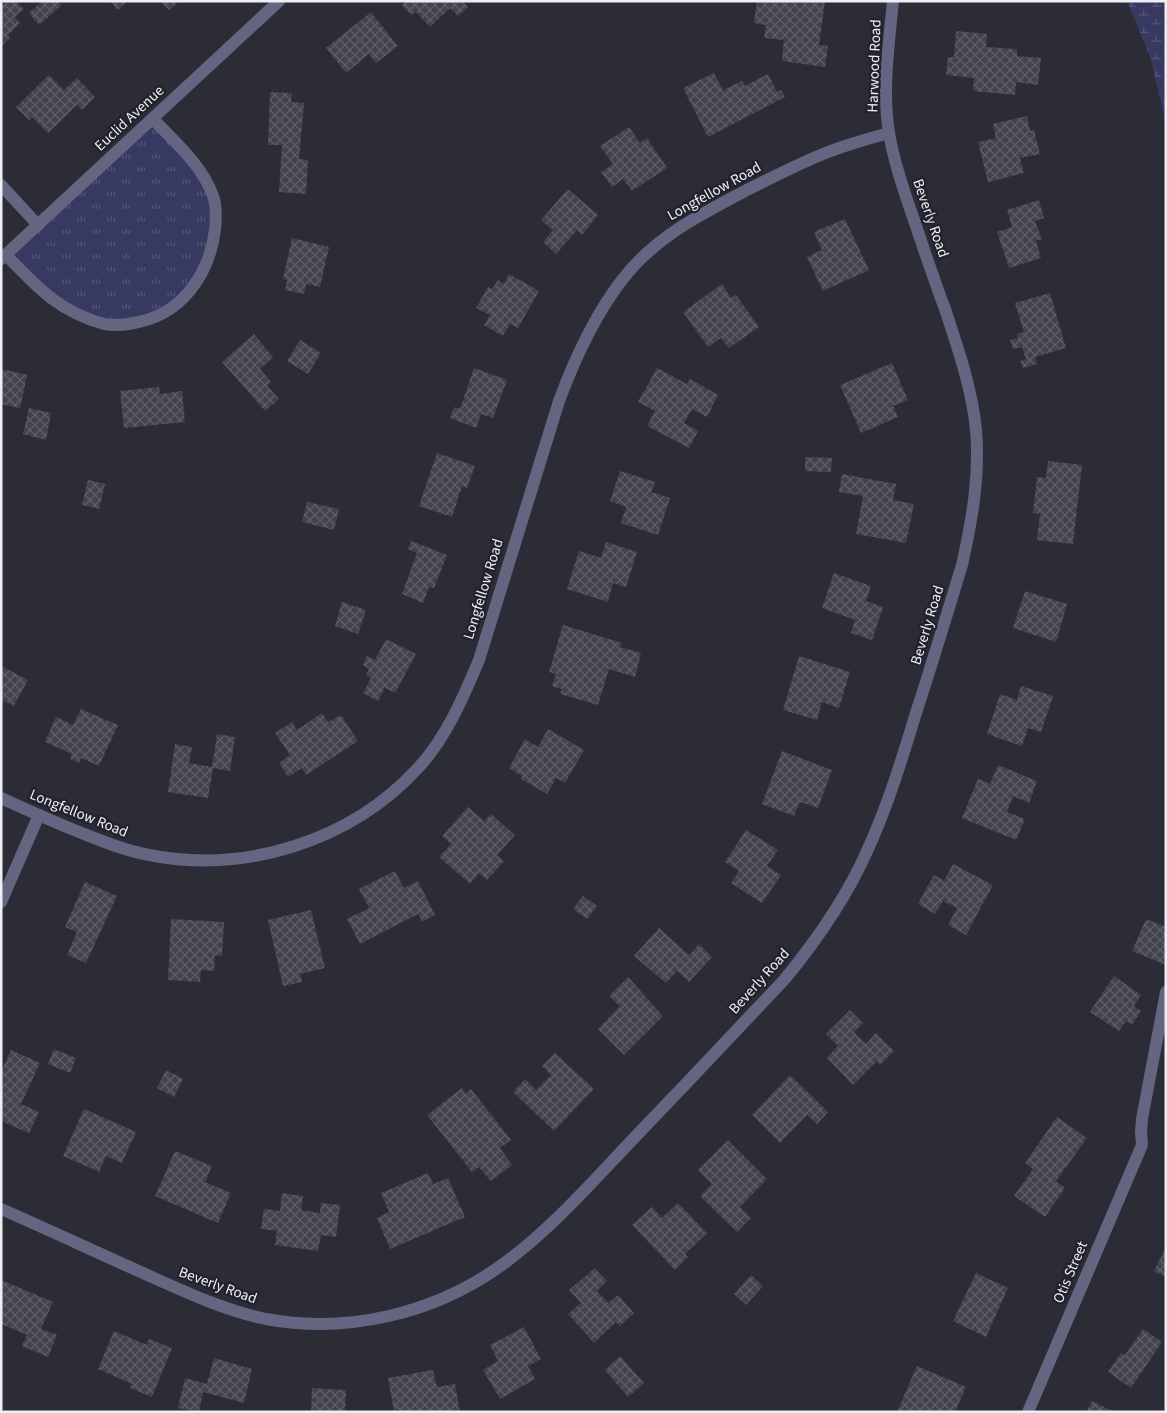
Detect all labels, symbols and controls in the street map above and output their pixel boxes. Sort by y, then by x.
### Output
street label: Harwood Road [862,19,887,113]
street label: Euclid Avenue [90,81,169,156]
street label: Longfellow Road [664,157,765,226]
street label: Beverly Road [907,176,954,260]
street label: Longfellow Road [458,536,509,642]
street label: Beverly Road [905,583,950,667]
street label: Longfellow Road [26,784,131,843]
street label: Beverly Road [724,944,795,1019]
street label: Otis Street [1048,1238,1093,1306]
street label: Beverly Road [176,1262,260,1309]

